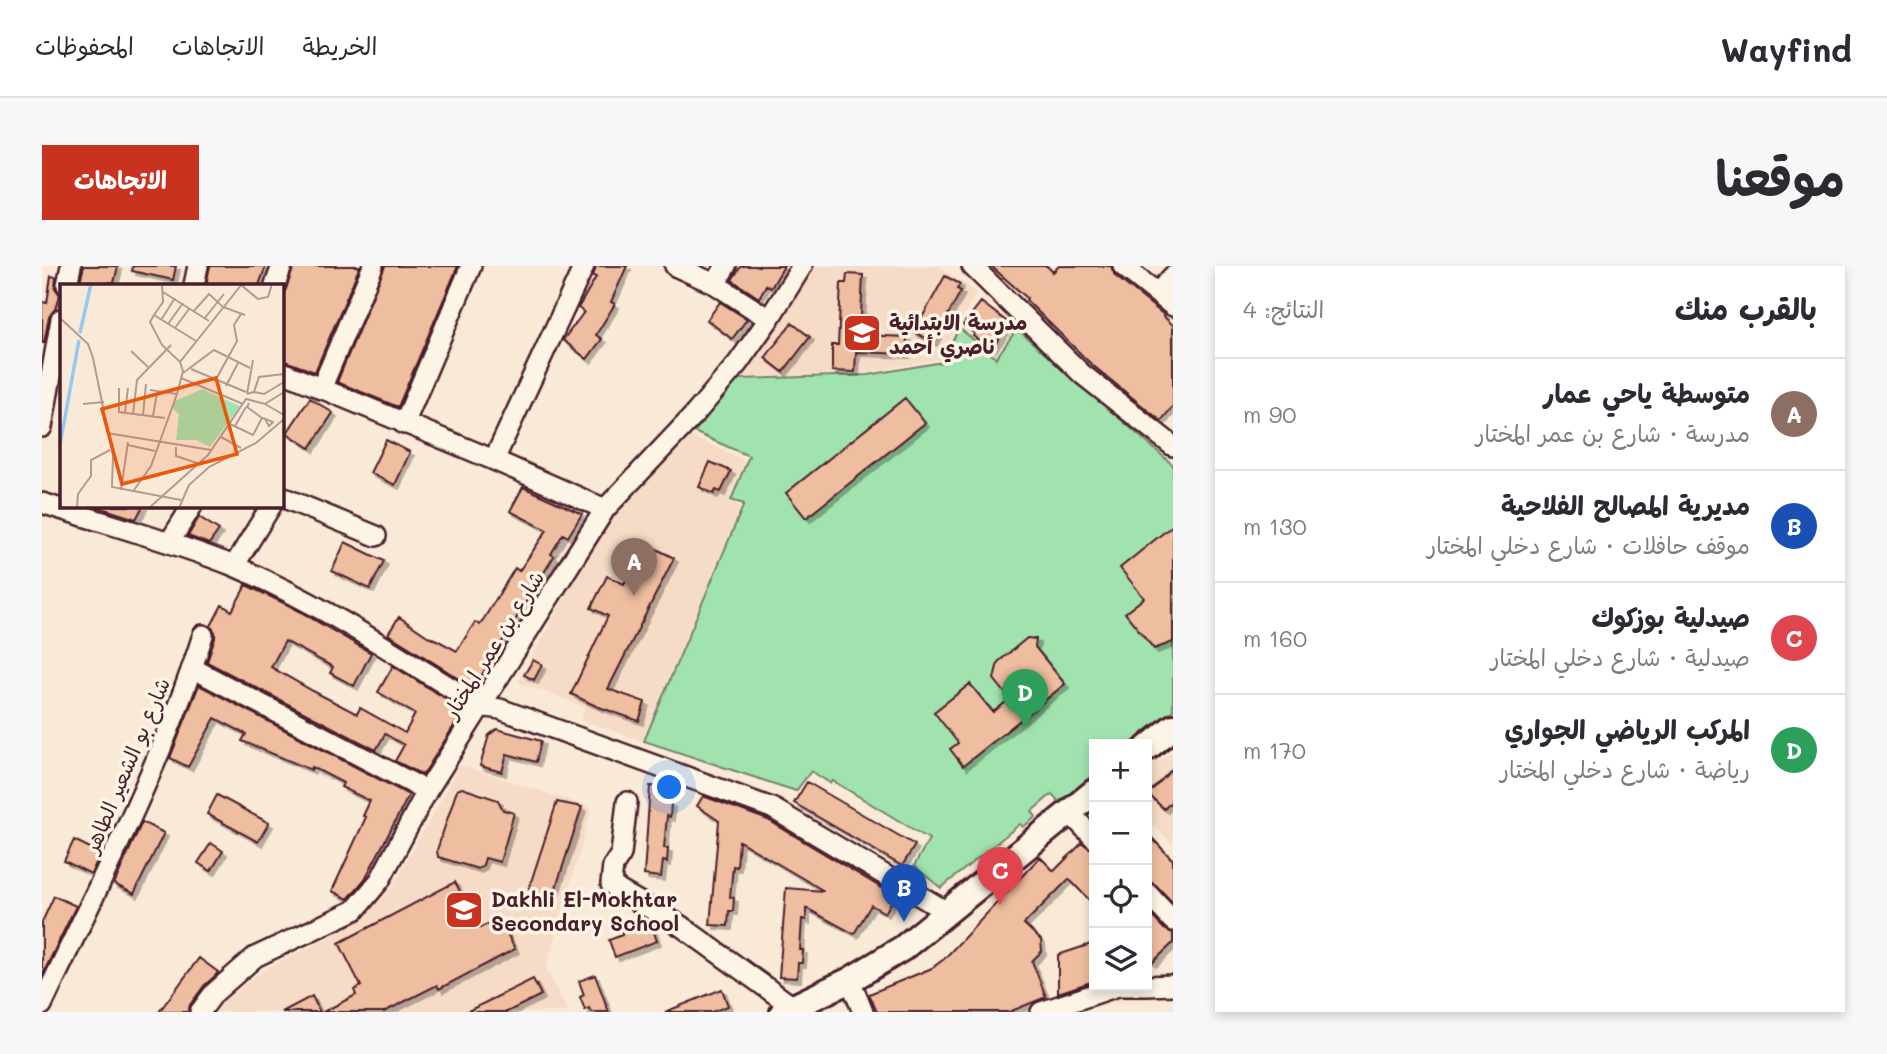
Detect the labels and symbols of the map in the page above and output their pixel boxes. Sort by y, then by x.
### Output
inset map [60,284,284,508]
place label: مدرسة الابتدائية ناصري أحمد [889,308,1028,363]
school or university icon: مدرسة الابتدائية ناصري أحمد [841,312,883,354]
pin: A [611,538,657,596]
street label: شارع بن عمر المختار [436,565,552,726]
pin: D [1002,669,1048,727]
street label: شارع بو الشعير الطاهر [76,673,178,860]
your location [652,770,686,804]
pin: C [977,847,1023,905]
pin: B [881,864,927,922]
place label: Dakhli El-Mokhtar Secondary School [491,885,679,937]
school or university icon: Dakhli El-Mokhtar Secondary School [443,889,485,931]

